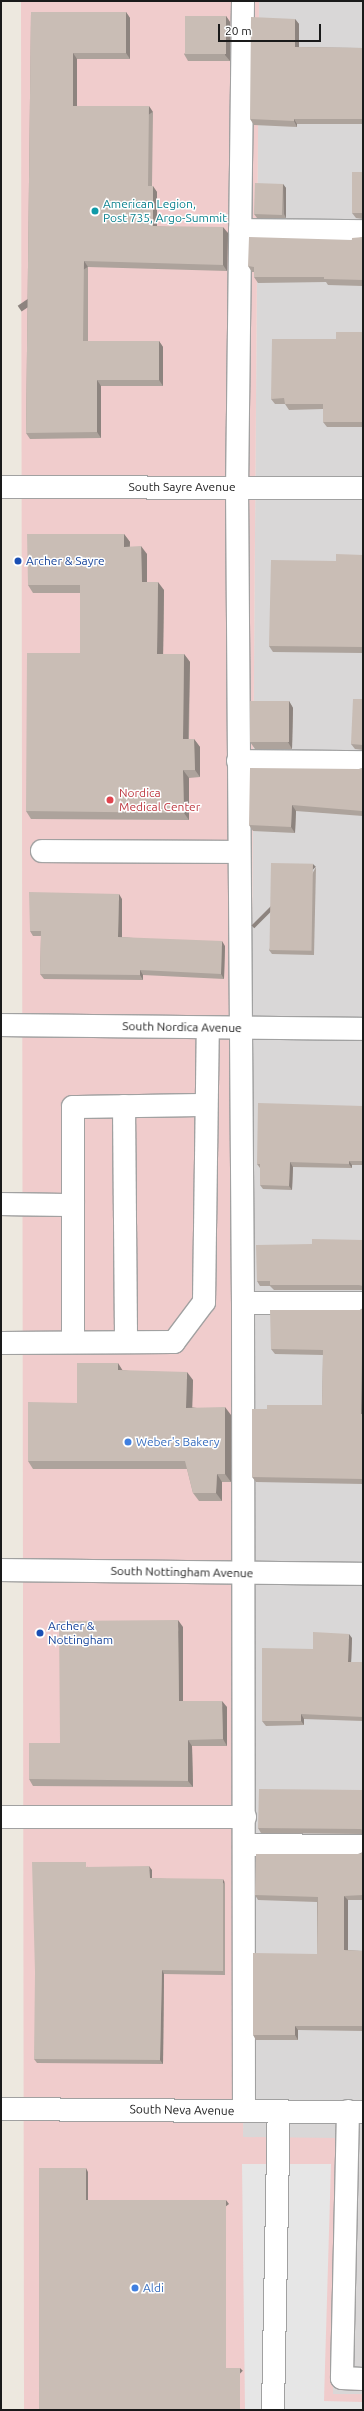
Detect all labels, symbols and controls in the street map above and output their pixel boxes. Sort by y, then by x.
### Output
scale bar [220,16,323,42]
text: 20 m [225,24,252,37]
place label: American Legion, Post 735, Argo-Summit [103,197,227,225]
marker: American Legion, Post 735, Argo-Summit [90,206,100,216]
street label: South Sayre Avenue [128,480,236,494]
place label: Archer & Sayre [26,554,105,568]
marker: Archer & Sayre [13,556,23,566]
place label: Nordica Medical Center [119,786,200,814]
marker: Nordica Medical Center [104,794,116,806]
street label: South Nordica Avenue [122,1019,242,1035]
place label: Weber's Bakery [136,1435,219,1449]
marker: Weber's Bakery [123,1437,133,1447]
street label: South Nottingham Avenue [111,1564,253,1580]
place label: Archer & Nottingham [48,1619,113,1647]
marker: Archer & Nottingham [35,1628,45,1638]
street label: South Neva Avenue [129,2102,235,2118]
place label: Aldi [143,2281,164,2295]
marker: Aldi [130,2283,140,2293]

